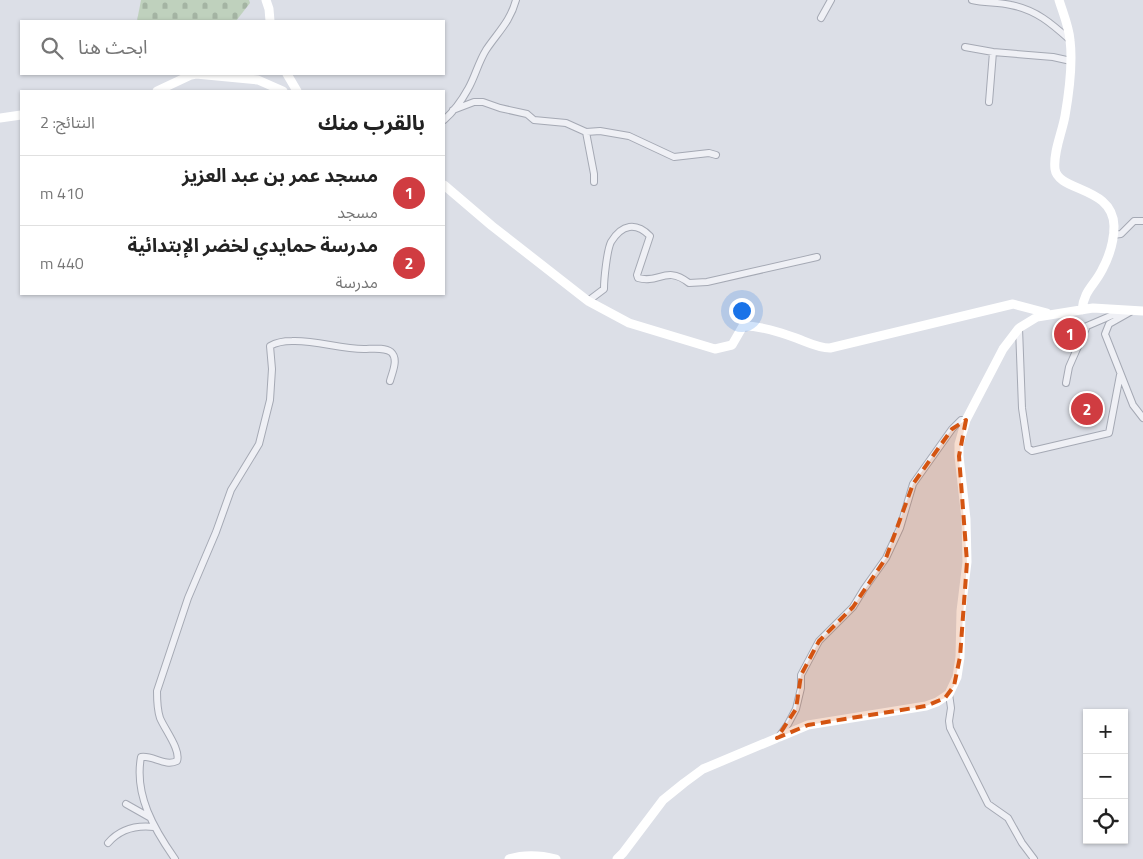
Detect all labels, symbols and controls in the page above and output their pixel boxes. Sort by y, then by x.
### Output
search box [20,20,445,75]
text: ابحث هنا [78,32,148,61]
icon: search [38,34,66,62]
text: بالقرب منك [318,106,425,138]
text: النتائج: 2 [40,110,95,134]
text: مسجد عمر بن عبد العزيز [182,160,378,189]
text: 410 m [40,181,84,205]
text: 1 [405,181,413,205]
text: مسجد [337,200,378,224]
text: مدرسة حمايدي لخضر الإبتدائية [128,230,378,259]
text: 440 m [40,251,84,275]
text: 2 [405,251,413,275]
text: مدرسة [335,270,378,294]
your location [729,298,755,324]
pin: 1 [1054,315,1086,353]
pin: 2 [1071,390,1103,428]
map controls [1083,709,1128,844]
button: + [1083,709,1128,754]
button: − [1083,754,1128,799]
button: locate [1083,799,1128,844]

